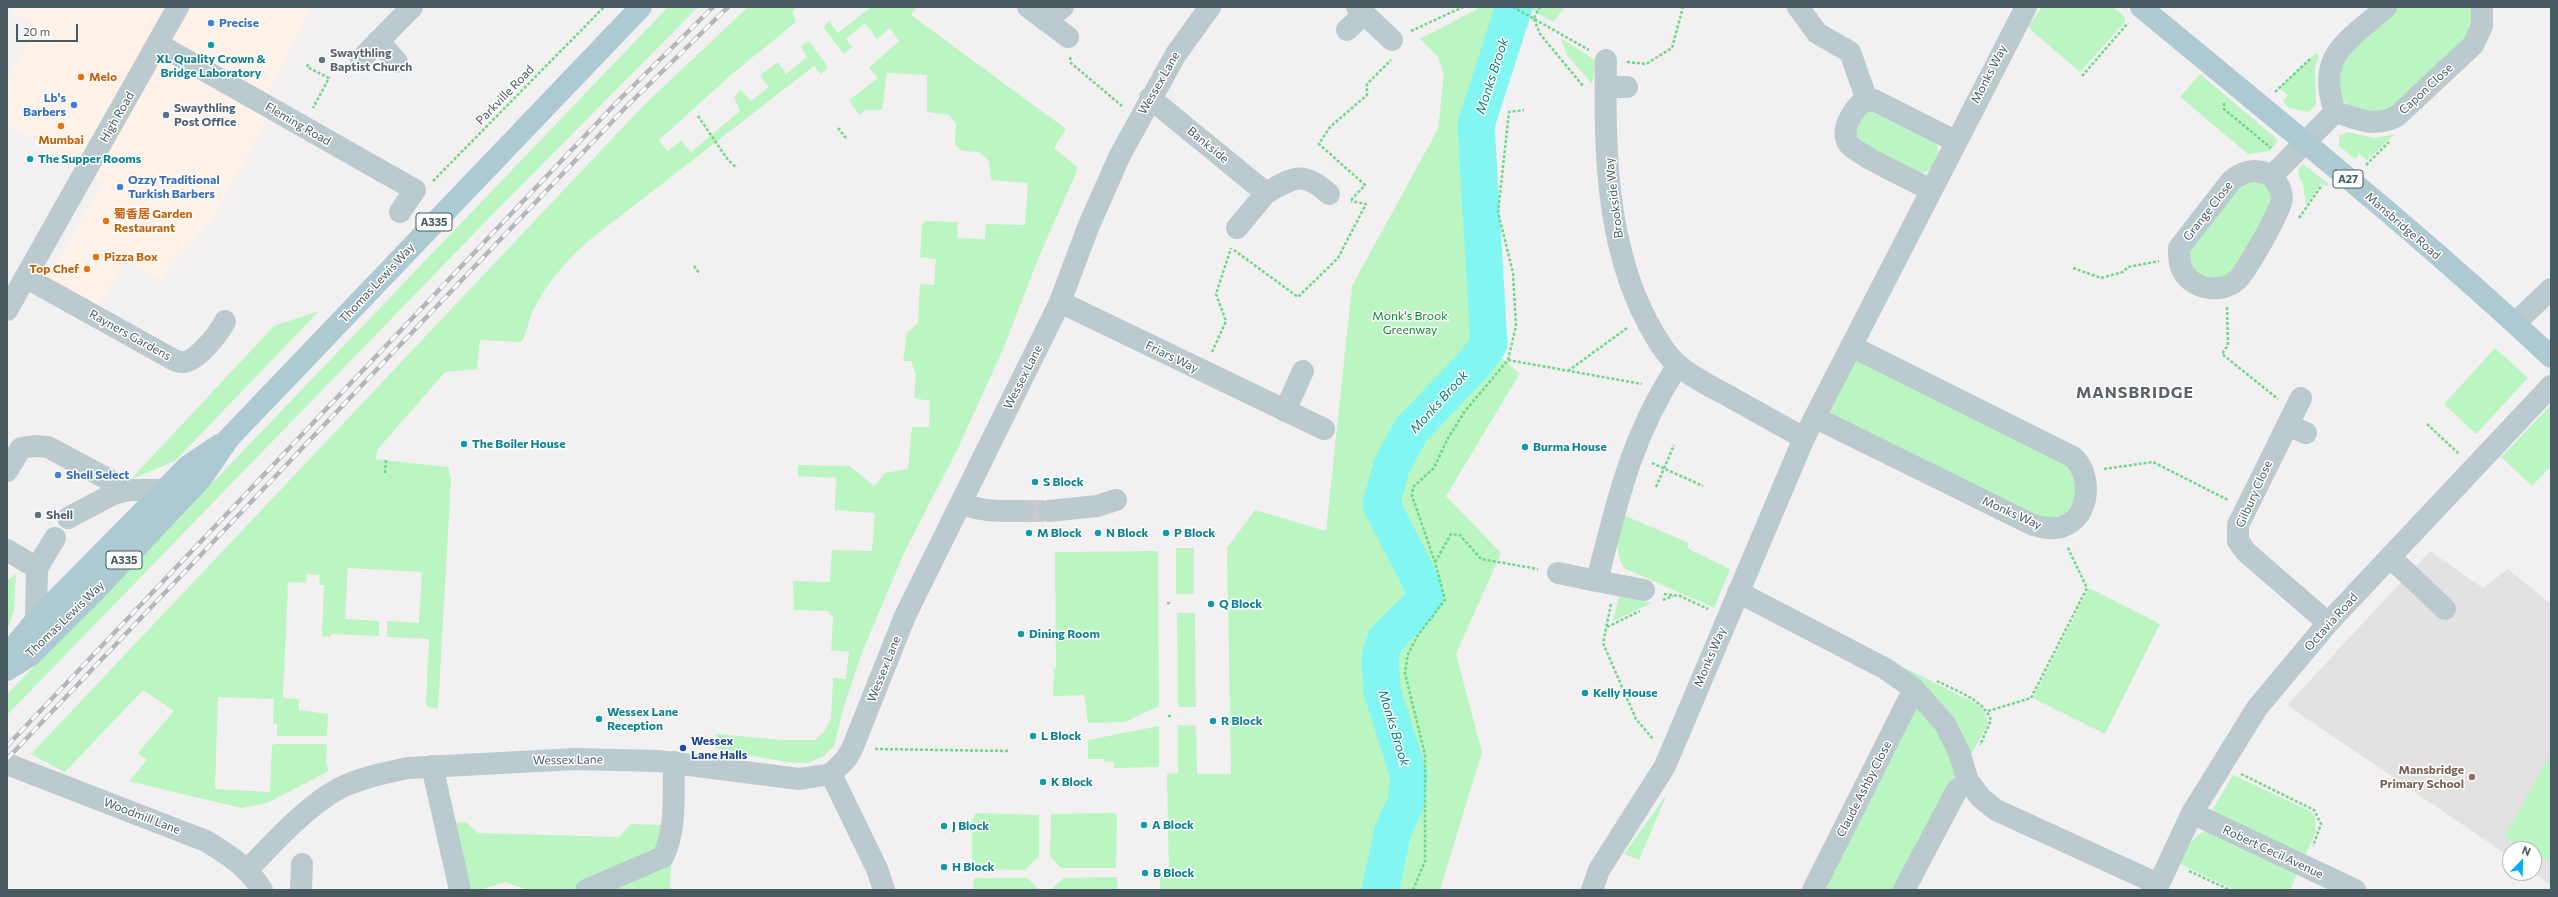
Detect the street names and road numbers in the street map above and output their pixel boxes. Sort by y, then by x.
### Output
street label: Monks Way [1968,42,2010,106]
street label: Wessex Lane [1135,49,1183,117]
street label: Capon Close [2396,61,2456,117]
street label: Parkville Road [473,62,537,128]
street label: High Road [97,89,137,145]
street label: Fleming Road [263,99,333,149]
street label: Bankside [1185,124,1231,166]
street label: Brookside Way [1602,157,1626,239]
road number: A27 [2333,170,2363,188]
street label: Grange Close [2180,178,2236,244]
street label: Mansbridge Road [2362,189,2444,263]
road number: A335 [416,213,452,231]
street label: Thomas Lewis Way [336,240,418,326]
street label: Rayners Gardens [87,307,173,363]
street label: Friars Way [1143,338,1201,376]
street label: Wessex Lane [1001,343,1045,411]
street label: Gilbury Close [2233,458,2275,530]
street label: Monks Way [1980,493,2044,533]
road number: A335 [106,551,142,569]
street label: Thomas Lewis Way [23,578,107,660]
street label: Octavia Road [2301,590,2361,654]
street label: Monks Way [1691,625,1729,689]
street label: Wessex Lane [864,634,904,704]
street label: Claude Ashby Close [1834,739,1894,839]
street label: Wessex Lane [533,752,603,768]
street label: Woodmill Lane [102,795,182,837]
street label: Robert Cecil Avenue [2220,822,2326,882]

